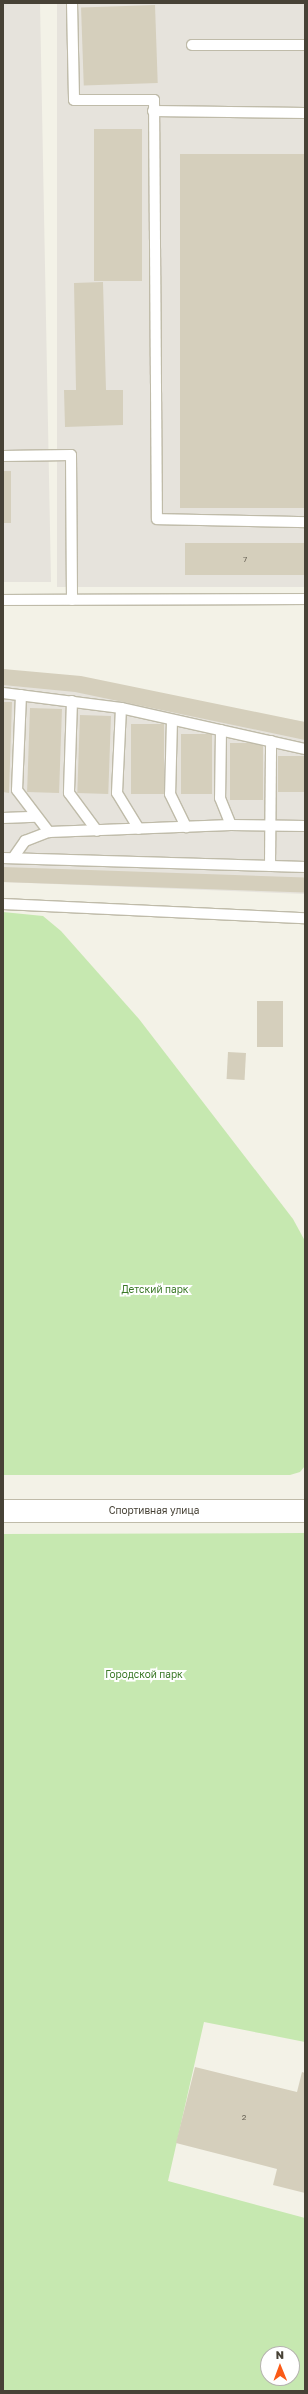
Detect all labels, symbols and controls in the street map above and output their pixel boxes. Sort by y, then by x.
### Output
house number: 7 [243,555,247,565]
park label: Детский парк [121,1284,189,1296]
street label: Спортивная улица [109,1505,199,1517]
park label: Городской парк [105,1669,183,1681]
house number: 2 [242,2113,246,2123]
north arrow [260,2346,300,2386]
text: N [275,2348,284,2361]

